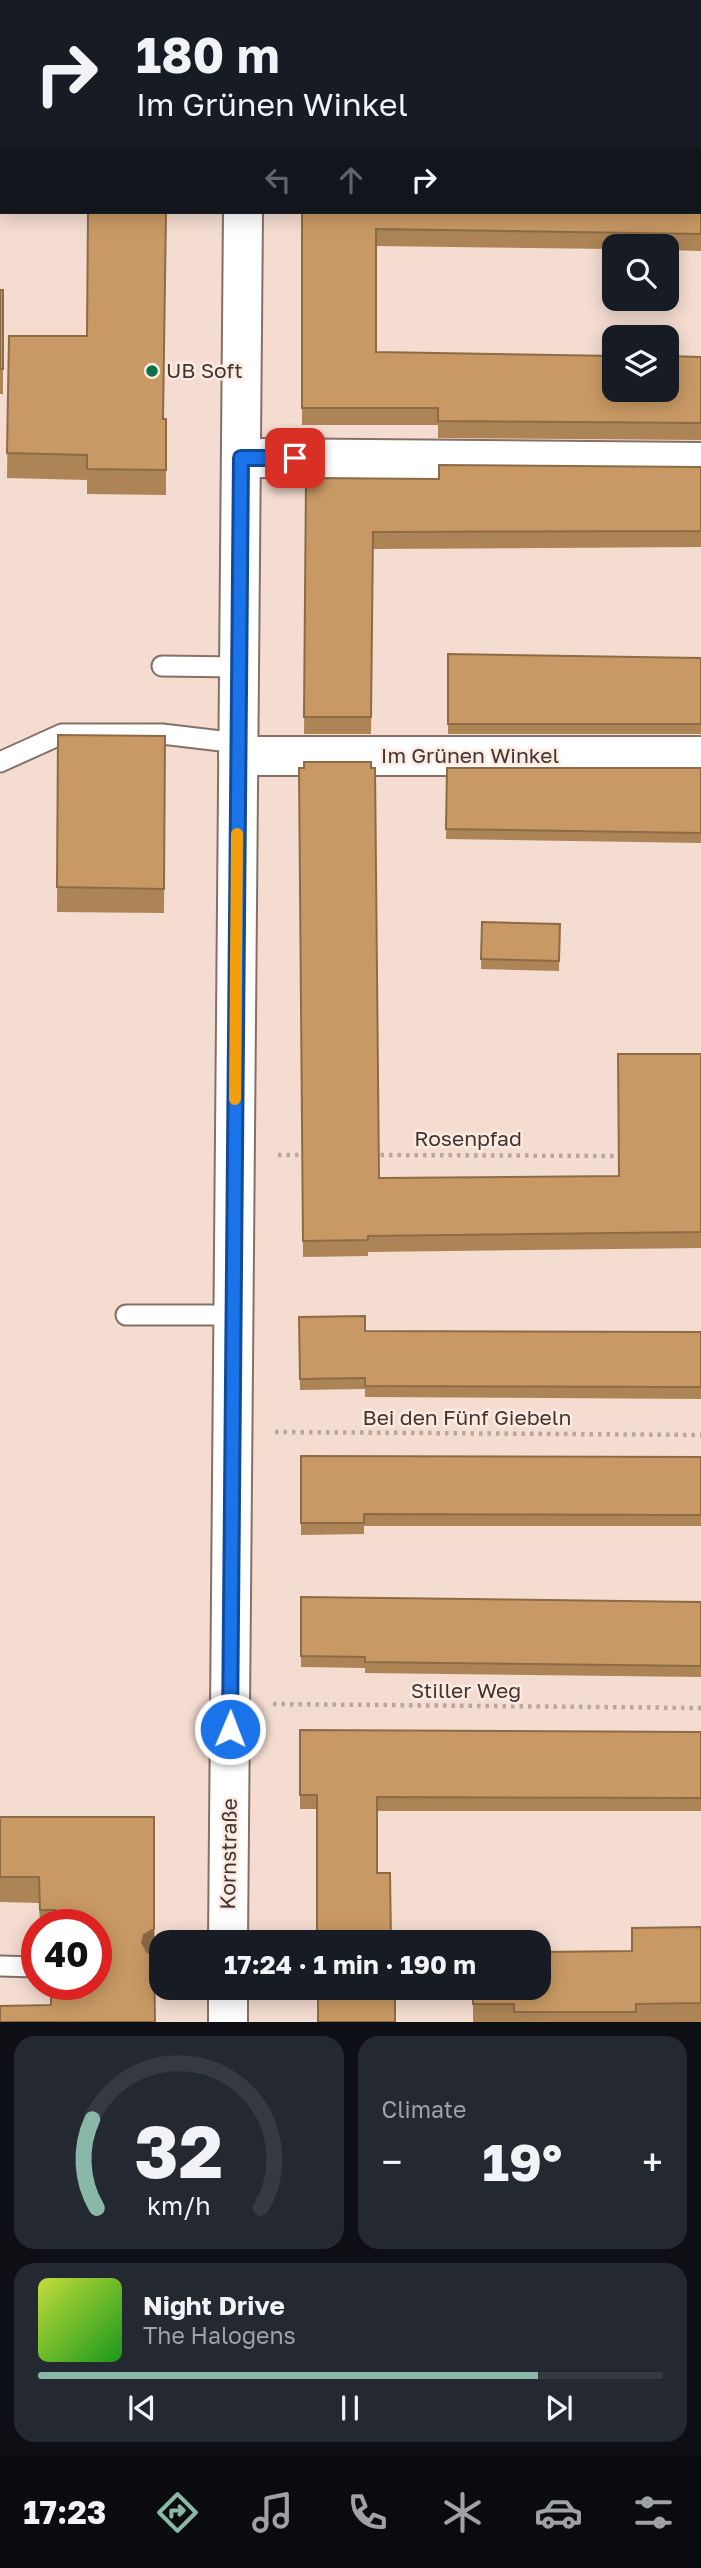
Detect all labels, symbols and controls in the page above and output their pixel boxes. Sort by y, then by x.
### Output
text: 180 m [136,25,280,84]
icon: right [21,28,112,119]
text: Im Grünen Winkel [136,85,408,123]
icon: left [259,161,297,199]
icon: ahead [332,161,370,199]
icon: right [405,161,443,199]
map controls [602,234,679,402]
button: search [602,234,679,311]
button: layers [602,325,679,402]
place label: UB Soft [166,357,243,383]
marker: UB Soft [144,363,160,379]
pin [265,428,325,488]
icon: arrive [276,439,314,477]
street label: Im Grünen Winkel [381,742,559,768]
street label: Rosenpfad [414,1125,522,1151]
street label: Bei den Fünf Giebeln [363,1404,571,1430]
street label: Stiller Weg [411,1677,521,1703]
position arrow [193,1692,267,1766]
street label: Kornstraße [214,1798,242,1910]
speed limit sign: 40 [21,1909,112,2000]
text: 17:24 · 1 min · 190 m [224,1949,476,1980]
text: Climate [382,2095,466,2123]
text: 32 [134,2108,223,2195]
text: 19° [482,2130,562,2192]
text: − [382,2139,402,2184]
text: + [642,2139,663,2184]
text: km/h [147,2190,211,2221]
text: Night Drive [143,2290,285,2321]
text: The Halogens [143,2321,296,2349]
icon: previous [123,2389,161,2427]
icon: pause [331,2389,369,2427]
icon: next [540,2389,578,2427]
icon: directions [153,2488,202,2537]
icon: music [248,2488,297,2537]
icon: phone [343,2488,392,2537]
icon: climate [438,2488,487,2537]
icon: car [534,2488,583,2537]
icon: filters [629,2488,678,2537]
text: 17:23 [23,2493,106,2531]

